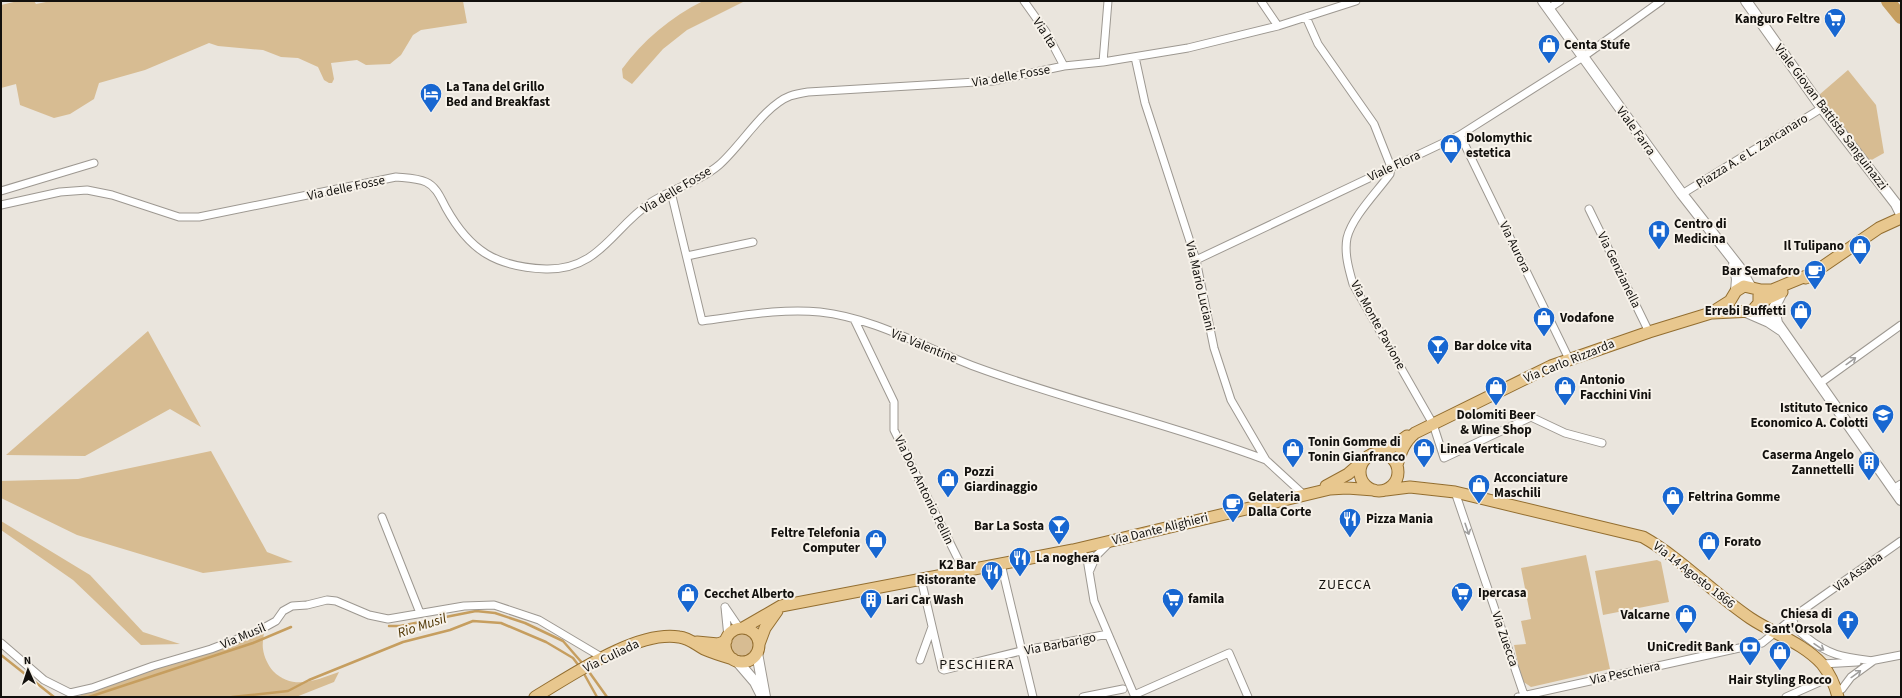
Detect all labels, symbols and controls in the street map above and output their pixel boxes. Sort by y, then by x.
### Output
supermarket icon: Kanguro Feltre [1822,6,1848,39]
place label: Kanguro Feltre [1735,10,1820,28]
street label: Via Ita [1028,14,1062,52]
shop icon: Centa Stufe [1536,32,1562,65]
place label: Centa Stufe [1564,36,1630,54]
street label: Viale Giovan Battista Sanguinazzi [1770,40,1892,194]
street label: Via delle Fosse [971,60,1051,92]
place label: La Tana del Grillo Bed and Breakfast [446,78,550,111]
hotel icon: La Tana del Grillo Bed and Breakfast [418,81,444,114]
street label: Viale Farra [1612,103,1660,159]
street label: Piazza A. e L. Zancanaro [1693,109,1811,193]
place label: Dolomythic estetica [1466,129,1532,162]
shop icon: Dolomythic estetica [1438,132,1464,165]
street label: Viale Flora [1365,146,1423,186]
street label: Via delle Fosse [638,162,714,218]
street label: Via delle Fosse [305,171,387,205]
place label: Centro di Medicina [1674,215,1727,248]
street label: Via Aurora [1495,218,1535,276]
hospital icon: Centro di Medicina [1646,218,1672,251]
street label: Via Genzianella [1593,229,1645,311]
shop icon: Il Tulipano [1847,233,1873,266]
place label: Il Tulipano [1784,237,1844,255]
street label: Via Mario Luciani [1181,239,1219,333]
cafe icon: Bar Semaforo [1802,258,1828,291]
place label: Bar Semaforo [1722,262,1800,280]
street label: Via Monte Pavione [1346,277,1410,373]
shop icon: Errebi Buffetti [1788,298,1814,331]
place label: Errebi Buffetti [1705,302,1786,320]
shop icon: Vodafone [1531,305,1557,338]
place label: Vodafone [1559,309,1614,327]
street label: Via Valentine [888,325,960,367]
bar icon: Bar dolce vita [1425,333,1451,366]
street label: Via Carlo Rizzarda [1521,335,1617,387]
place label: Bar dolce vita [1454,337,1532,355]
one-way arrow [1845,357,1856,365]
place label: Antonio Facchini Vini [1579,371,1651,404]
shop icon: Dolomiti Beer & Wine Shop [1483,374,1509,407]
shop icon: Antonio Facchini Vini [1552,374,1578,407]
place label: Istituto Tecnico Economico A. Colotti [1751,399,1868,432]
school or university icon: Istituto Tecnico Economico A. Colotti [1870,402,1896,435]
place label: Dolomiti Beer & Wine Shop [1457,406,1536,439]
street label: Via Don Antonio Pellin [890,432,958,548]
place label: Tonin Gomme di Tonin Gianfranco [1308,433,1405,466]
shop icon: Tonin Gomme di Tonin Gianfranco [1280,436,1306,469]
shop icon: Linea Verticale [1411,436,1437,469]
place label: Linea Verticale [1440,440,1525,458]
place label: Caserma Angelo Zannettelli [1762,446,1854,479]
building icon: Caserma Angelo Zannettelli [1856,449,1882,482]
place label: Pozzi Giardinaggio [964,463,1038,496]
shop icon: Pozzi Giardinaggio [935,466,961,499]
place label: Acconciature Maschili [1493,469,1568,502]
shop icon: Acconciature Maschili [1466,472,1492,505]
shop icon: Feltrina Gomme [1660,484,1686,517]
place label: Gelateria Dalla Corte [1248,488,1312,521]
place label: Feltrina Gomme [1688,488,1780,506]
cafe icon: Gelateria Dalla Corte [1220,491,1246,524]
restaurant icon: Pizza Mania [1337,506,1363,539]
street label: Via Dante Alighieri [1110,508,1210,550]
place label: Pizza Mania [1366,510,1433,528]
bar icon: Bar La Sosta [1046,513,1072,546]
place label: Bar La Sosta [974,517,1044,535]
one-way arrow [1464,523,1472,535]
place label: Feltre Telefonia Computer [771,524,861,557]
shop icon: Feltre Telefonia Computer [863,527,889,560]
shop icon: Forato [1696,529,1722,562]
place label: Forato [1724,533,1761,551]
street label: Via 14 Agosto 1866 [1649,537,1739,613]
restaurant icon: La noghera [1007,545,1033,578]
street label: Via Assaba [1829,548,1887,596]
place label: La noghera [1036,549,1100,567]
place label: K2 Bar Ristorante [916,556,977,589]
restaurant icon: K2 Bar Ristorante [979,559,1005,592]
district label: ZUECCA [1318,575,1372,595]
supermarket icon: Ipercasa [1449,580,1475,613]
shop icon: Cecchet Alberto [675,581,701,614]
place label: Ipercasa [1478,584,1527,602]
place label: Cecchet Alberto [704,585,794,603]
supermarket icon: famila [1160,586,1186,619]
building icon: Lari Car Wash [858,587,884,620]
place label: famila [1188,590,1224,608]
place label: Lari Car Wash [886,591,964,609]
shop icon: Valcarne [1673,602,1699,635]
place label: Chiesa di Sant'Orsola [1764,605,1832,638]
place label: Valcarne [1620,606,1670,624]
water label: Rio Musil [395,608,450,643]
church icon: Chiesa di Sant'Orsola [1835,608,1861,641]
street label: Via Zuecca [1487,609,1523,669]
street label: Via Musil [218,618,268,654]
street label: Via Barbarigo [1023,628,1097,660]
bank icon: UniCredit Bank [1737,634,1763,667]
street label: Via Culiada [580,635,642,677]
place label: UniCredit Bank [1647,638,1735,656]
shop icon: Hair Styling Rocco [1767,639,1793,672]
one-way arrow [1813,643,1824,651]
north arrow [8,650,48,690]
text: N [23,653,32,668]
district label: PESCHIERA [939,655,1015,675]
street label: Via Peschiera [1588,657,1662,689]
one-way arrow [1851,669,1862,678]
place label: Hair Styling Rocco [1728,671,1832,689]

